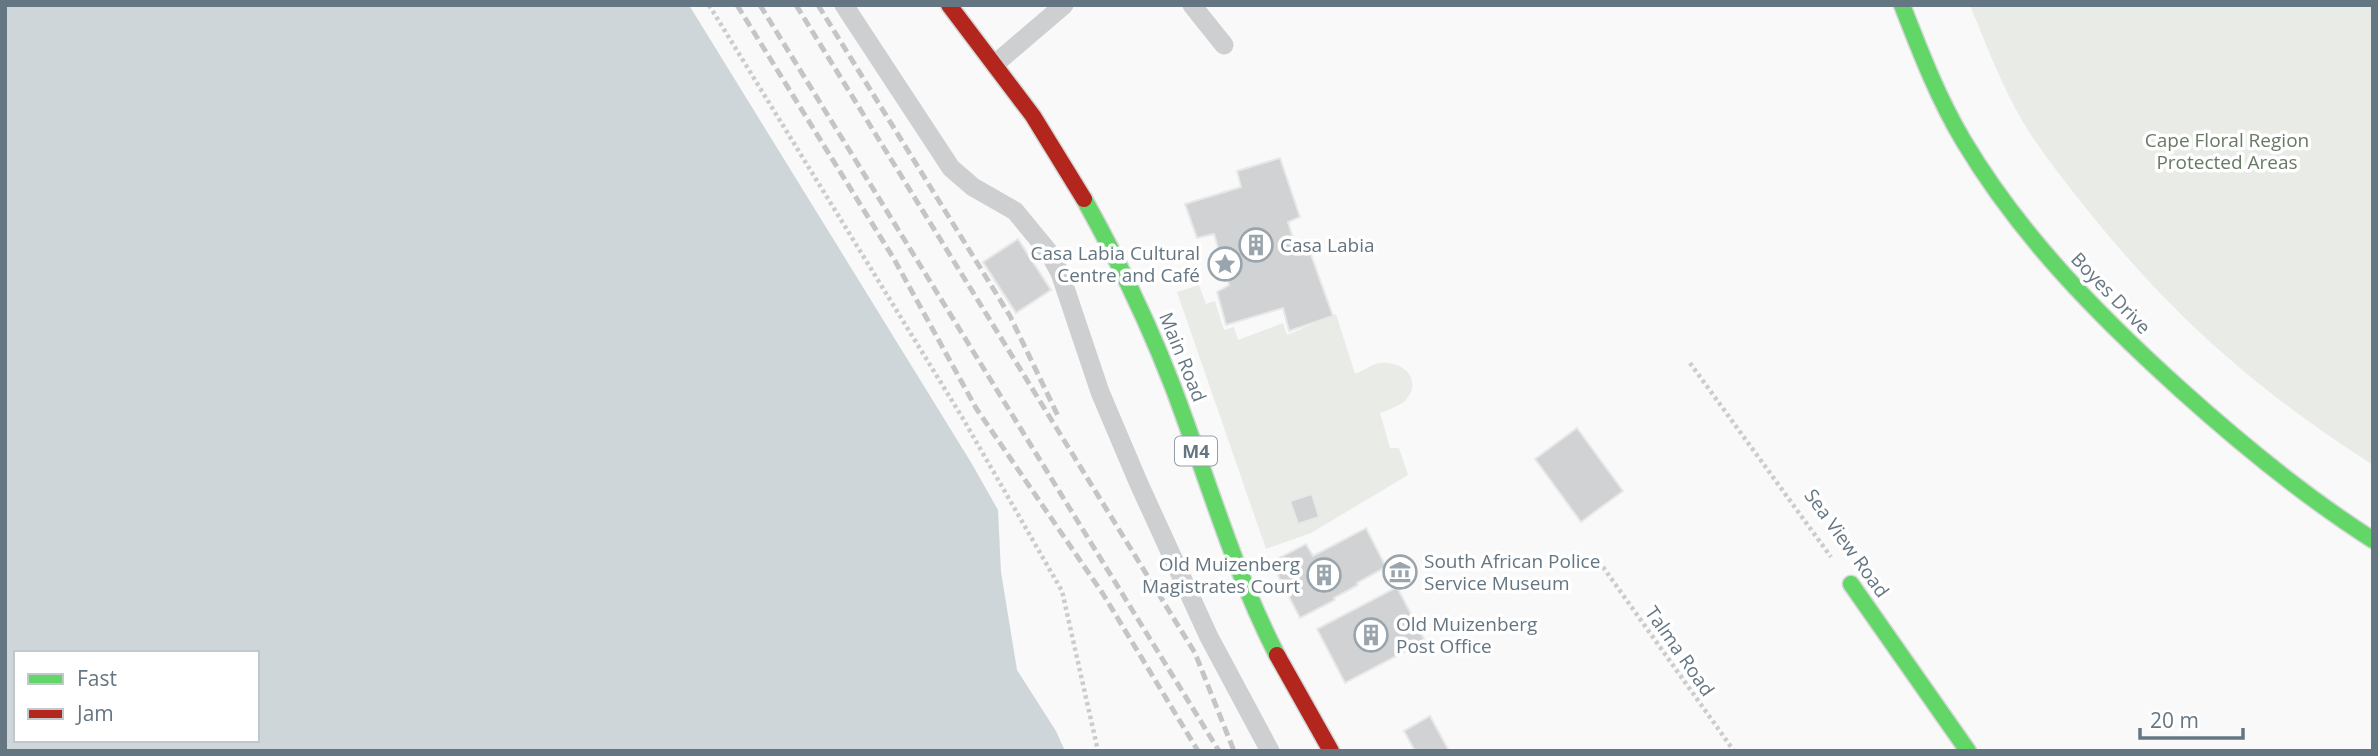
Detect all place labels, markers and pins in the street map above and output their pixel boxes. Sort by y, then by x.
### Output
building icon: Casa Labia [1237,226,1275,264]
place label: Casa Labia [1280,232,1375,258]
place label: Casa Labia Cultural Centre and Café [1031,240,1200,288]
place icon: Casa Labia Cultural Centre and Café [1206,245,1244,283]
place label: South African Police Service Museum [1424,548,1600,596]
place label: Old Muizenberg Magistrates Court [1142,551,1300,599]
museum icon: South African Police Service Museum [1381,553,1419,591]
building icon: Old Muizenberg Magistrates Court [1305,556,1343,594]
place label: Old Muizenberg Post Office [1396,611,1537,659]
building icon: Old Muizenberg Post Office [1352,616,1390,654]

